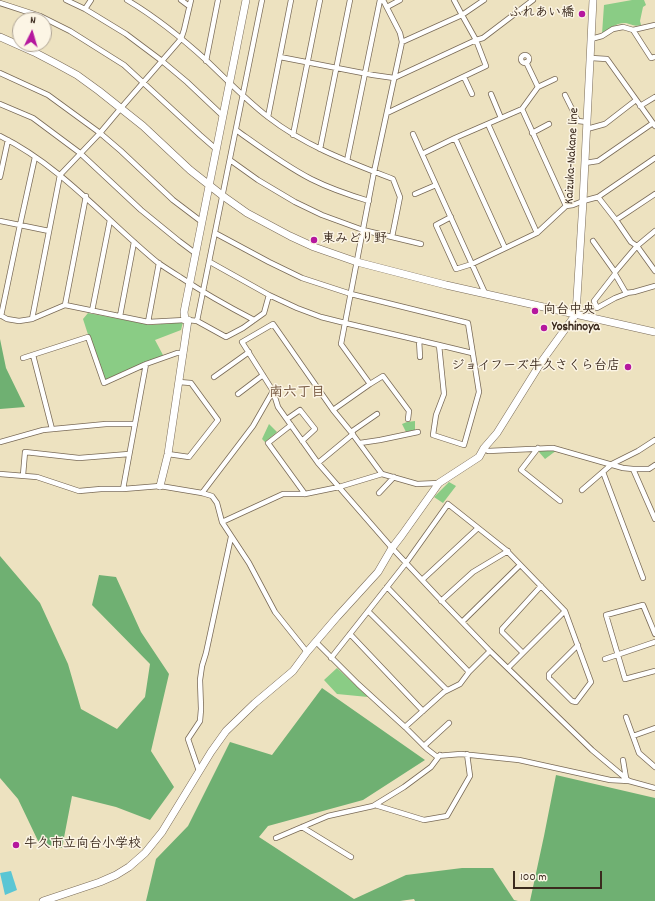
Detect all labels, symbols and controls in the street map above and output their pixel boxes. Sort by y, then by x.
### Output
place label: ふれあい橋 [509,6,574,22]
marker: ふれあい橋 [577,9,587,19]
north arrow [12,12,52,52]
text: N [30,13,36,29]
street label: Kaizuka-Nakane line [563,107,583,205]
place label: 東みどり野 [322,232,387,248]
marker: 東みどり野 [309,235,319,245]
place label: 向台中央 [543,303,595,319]
marker: 向台中央 [530,306,540,316]
place label: Yoshinoya [552,320,600,336]
marker: Yoshinoya [539,323,549,333]
place label: ジョイフーズ牛久さくら台店 [451,359,620,375]
marker: ジョイフーズ牛久さくら台店 [623,362,633,372]
district label: 南六丁目 [269,386,325,402]
place label: 牛久市立向台小学校 [24,837,141,853]
marker: 牛久市立向台小学校 [11,840,21,850]
scale bar [515,863,604,889]
text: 100 m [520,869,547,886]

